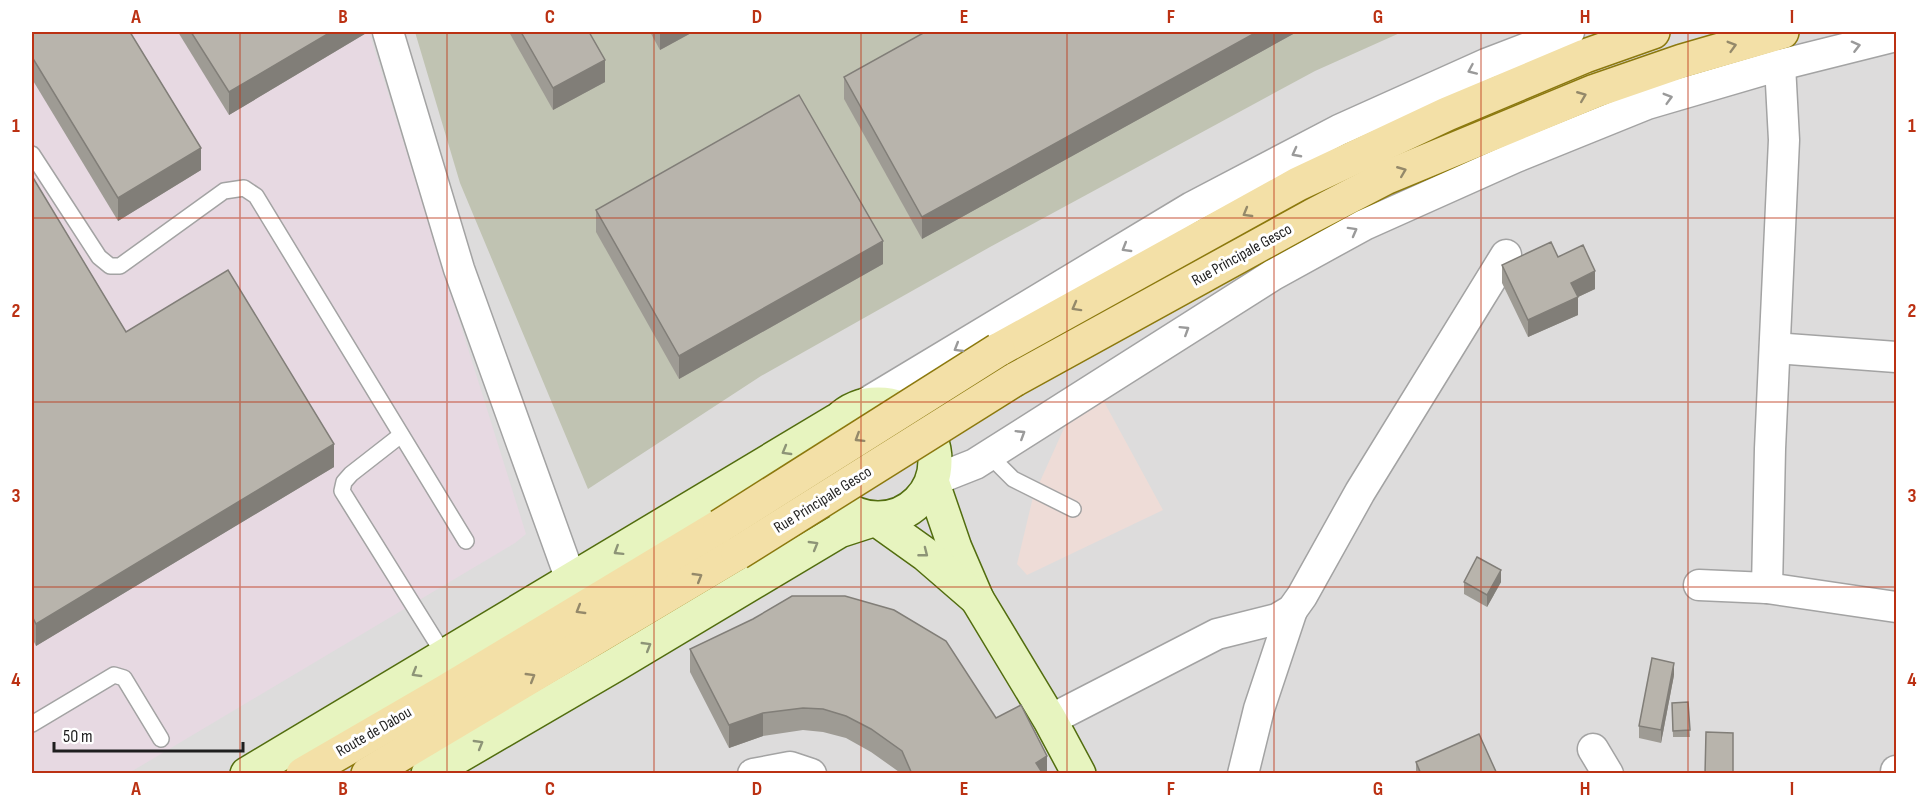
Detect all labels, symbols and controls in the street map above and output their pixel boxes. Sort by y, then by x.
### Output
text: A [130,5,141,29]
text: B [338,5,348,29]
text: C [545,5,555,29]
text: D [752,5,762,29]
text: E [960,5,968,29]
text: F [1167,5,1175,29]
text: G [1373,5,1383,29]
text: H [1580,5,1590,29]
text: I [1790,5,1794,29]
one-way arrow [1726,41,1737,53]
one-way arrow [1851,41,1861,54]
one-way arrow [1468,62,1479,74]
one-way arrow [1576,91,1587,103]
one-way arrow [1662,93,1673,105]
text: 1 [12,114,20,138]
text: 1 [1908,114,1916,138]
one-way arrow [1291,145,1302,157]
one-way arrow [1396,166,1407,178]
one-way arrow [1242,206,1253,217]
street label: Rue Principale Gesco [1189,220,1295,290]
one-way arrow [1347,227,1357,238]
one-way arrow [1122,240,1132,252]
text: 2 [12,299,20,323]
text: 2 [1908,299,1916,323]
one-way arrow [1072,300,1082,311]
one-way arrow [1178,326,1189,337]
one-way arrow [954,341,964,352]
one-way arrow [855,430,866,441]
one-way arrow [1015,430,1025,442]
one-way arrow [782,443,792,455]
street label: Rue Principale Gesco [771,462,875,538]
text: 3 [12,484,21,508]
text: 3 [1908,484,1917,508]
one-way arrow [808,541,818,553]
one-way arrow [614,543,624,555]
one-way arrow [917,546,928,557]
one-way arrow [692,572,702,584]
one-way arrow [576,603,586,615]
one-way arrow [641,641,651,653]
one-way arrow [412,666,422,678]
text: 4 [11,668,21,692]
text: 4 [1907,668,1917,692]
one-way arrow [525,673,535,685]
street label: Route de Dabou [333,703,415,761]
scale bar [54,715,243,753]
text: 50 m [63,726,93,747]
one-way arrow [473,740,483,751]
text: A [130,777,141,801]
text: B [338,777,348,801]
text: C [545,777,555,801]
text: D [752,777,762,801]
text: E [960,777,968,801]
text: F [1167,777,1175,801]
text: G [1373,777,1383,801]
text: H [1580,777,1590,801]
text: I [1790,777,1794,801]

